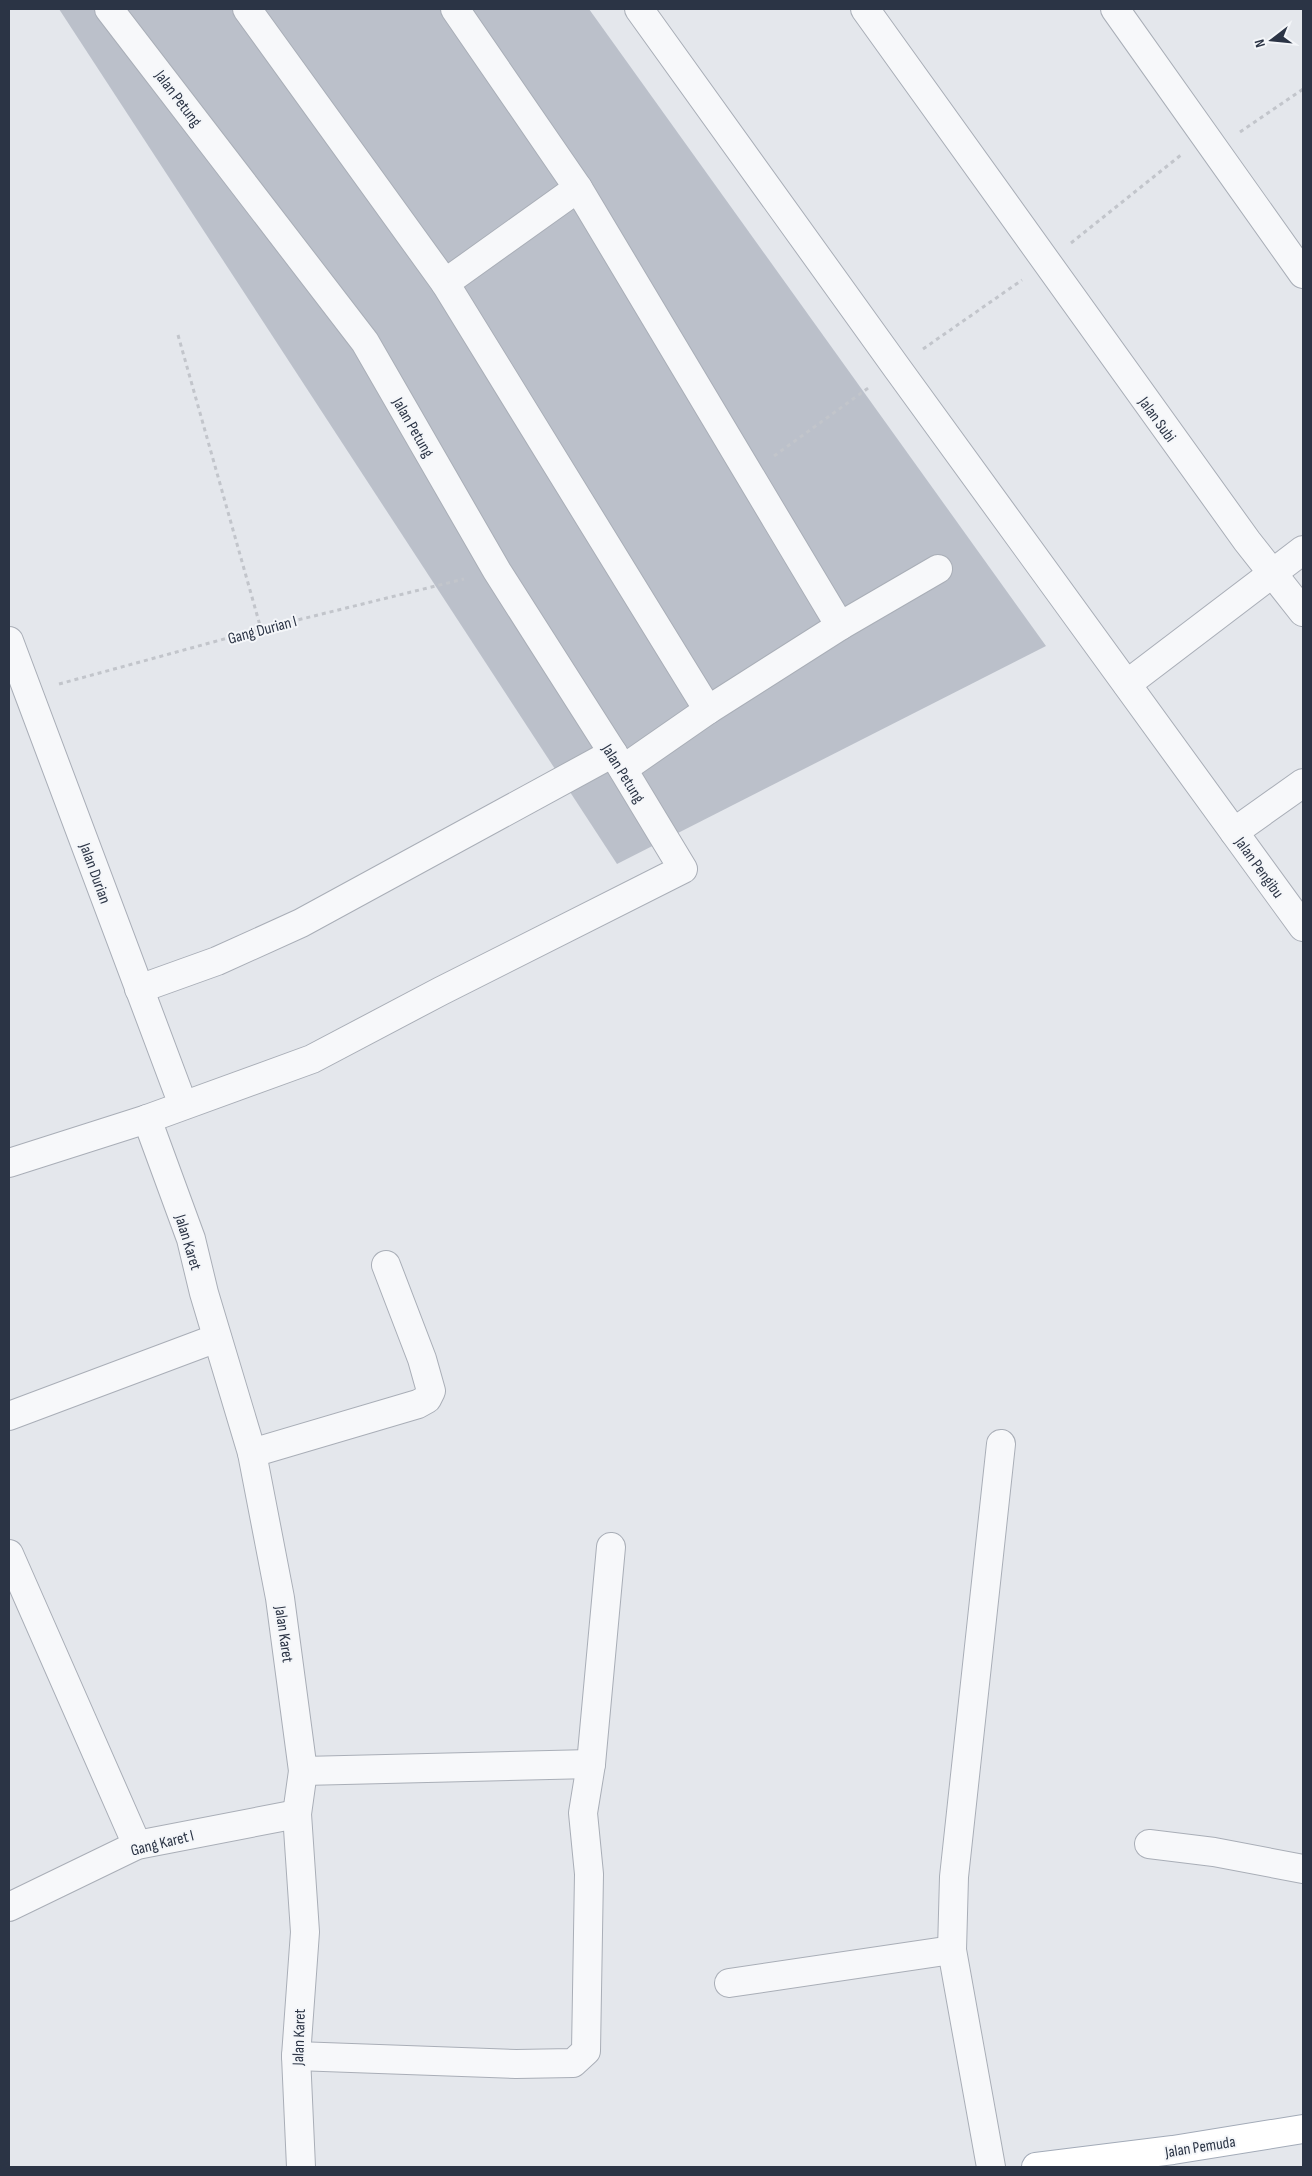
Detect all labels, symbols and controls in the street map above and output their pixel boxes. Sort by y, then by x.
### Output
north arrow [1247,15,1297,65]
text: N [1251,38,1269,49]
street label: Jalan Petung [150,66,205,131]
street label: Jalan Subi [1133,393,1180,446]
street label: Jalan Petung [387,394,437,461]
street label: Gang Durian I [226,612,299,649]
street label: Jalan Petung [597,740,648,807]
street label: Jalan Pengibu [1230,833,1287,902]
street label: Jalan Durian [75,840,114,906]
street label: Jalan Karet [170,1212,205,1273]
street label: Jalan Karet [270,1604,297,1664]
street label: Gang Karet I [129,1826,196,1860]
street label: Jalan Karet [289,2008,310,2067]
street label: Jalan Pemuda [1163,2133,1237,2163]

